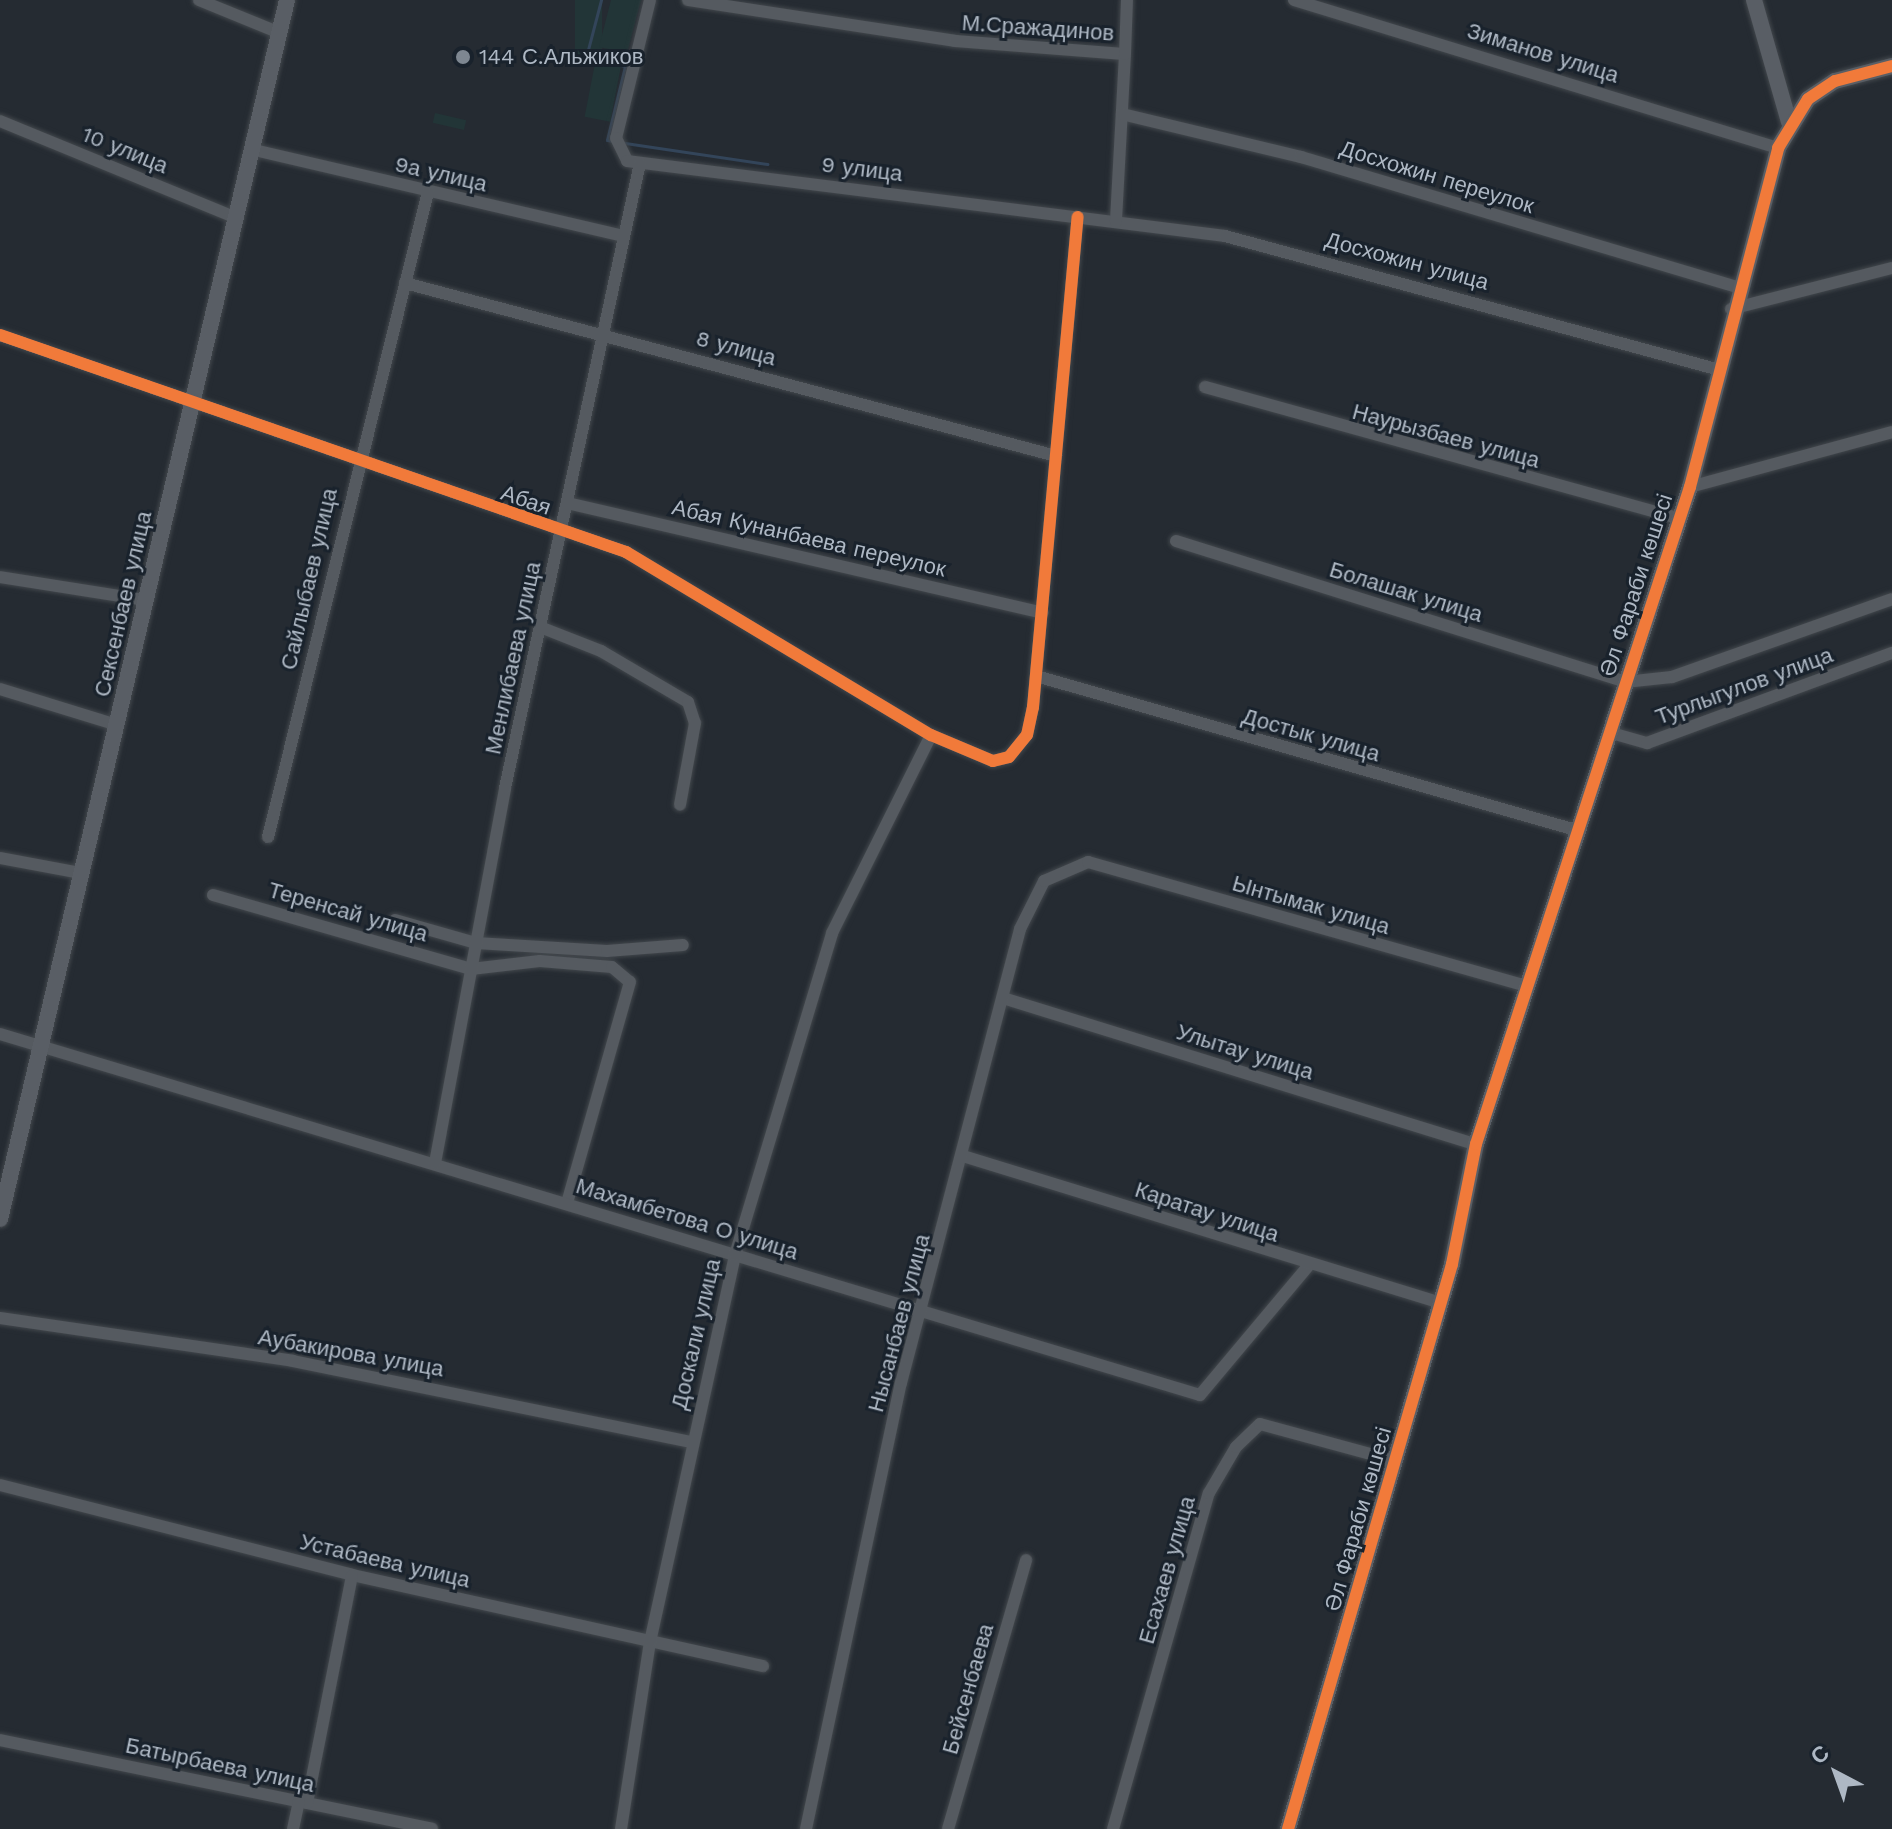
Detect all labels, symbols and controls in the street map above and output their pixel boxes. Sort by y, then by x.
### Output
street label: М.Сражадинов [961,10,1115,46]
street label: Зиманов улица [1464,17,1622,89]
place label: 144 С.Альжиков [479,44,643,70]
marker: 144 С.Альжиков [454,48,472,66]
street label: 10 улица [78,121,172,179]
street label: Досхожин переулок [1337,135,1537,219]
street label: 9а улица [392,151,490,197]
street label: 9 улица [820,151,904,187]
street label: Досхожин улица [1322,226,1492,296]
street label: 8 улица [693,325,779,371]
street label: Наурызбаев улица [1349,398,1543,474]
street label: Абая [498,479,554,521]
street label: Сайлыбаев улица [275,486,343,672]
street label: Әл Фараби көшесі [1594,490,1678,680]
street label: Абая Кунанбаева переулок [669,494,949,582]
street label: Сексенбаев улица [89,509,157,699]
street label: Болашак улица [1326,556,1486,628]
street label: Менлибаева улица [480,559,546,757]
street label: Турлыгулов улица [1652,642,1836,730]
street label: Достык улица [1239,703,1383,767]
street label: Ынтымак улица [1229,870,1393,940]
street label: Теренсай улица [265,877,431,947]
street label: Улытау улица [1173,1019,1317,1085]
street label: Махамбетова О улица [573,1173,801,1265]
street label: Каратау улица [1132,1176,1282,1248]
street label: Нысанбаев улица [863,1231,935,1415]
street label: Доскали улица [666,1256,726,1412]
street label: Аубакирова улица [256,1324,446,1382]
street label: Әл Фараби көшесі [1319,1424,1397,1614]
street label: Есахаев улица [1133,1493,1201,1647]
street label: Устабаева улица [297,1529,473,1593]
street label: Бейсенбаева [937,1621,999,1757]
street label: Батырбаева улица [123,1732,317,1798]
north arrow [1796,1733,1876,1813]
text: С [1806,1740,1834,1769]

